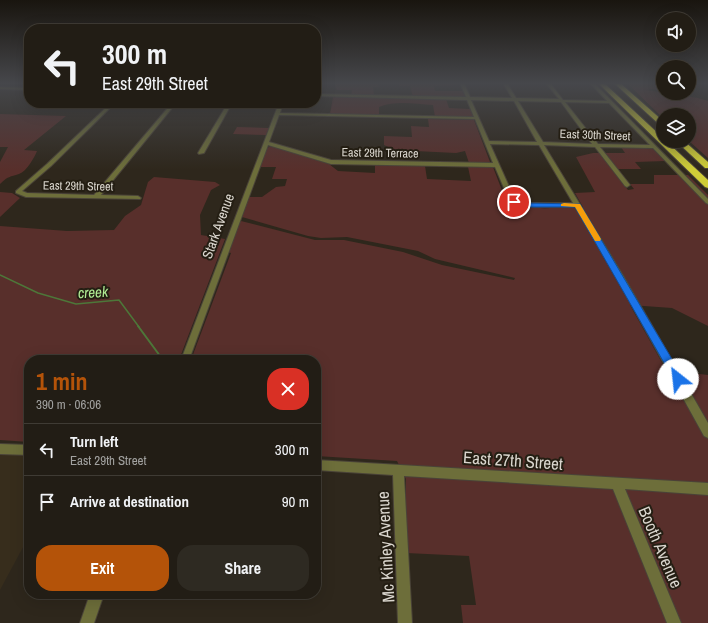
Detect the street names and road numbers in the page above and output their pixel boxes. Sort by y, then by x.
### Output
street label: East 30th Street [559,126,631,144]
street label: East 29th Terrace [341,144,419,162]
street label: East 29th Street [43,177,114,195]
street label: Stark Avenue [198,191,238,261]
street label: East 27th Street [462,445,564,475]
street label: Mc Kinley Avenue [371,491,399,603]
street label: Booth Avenue [633,503,689,592]

